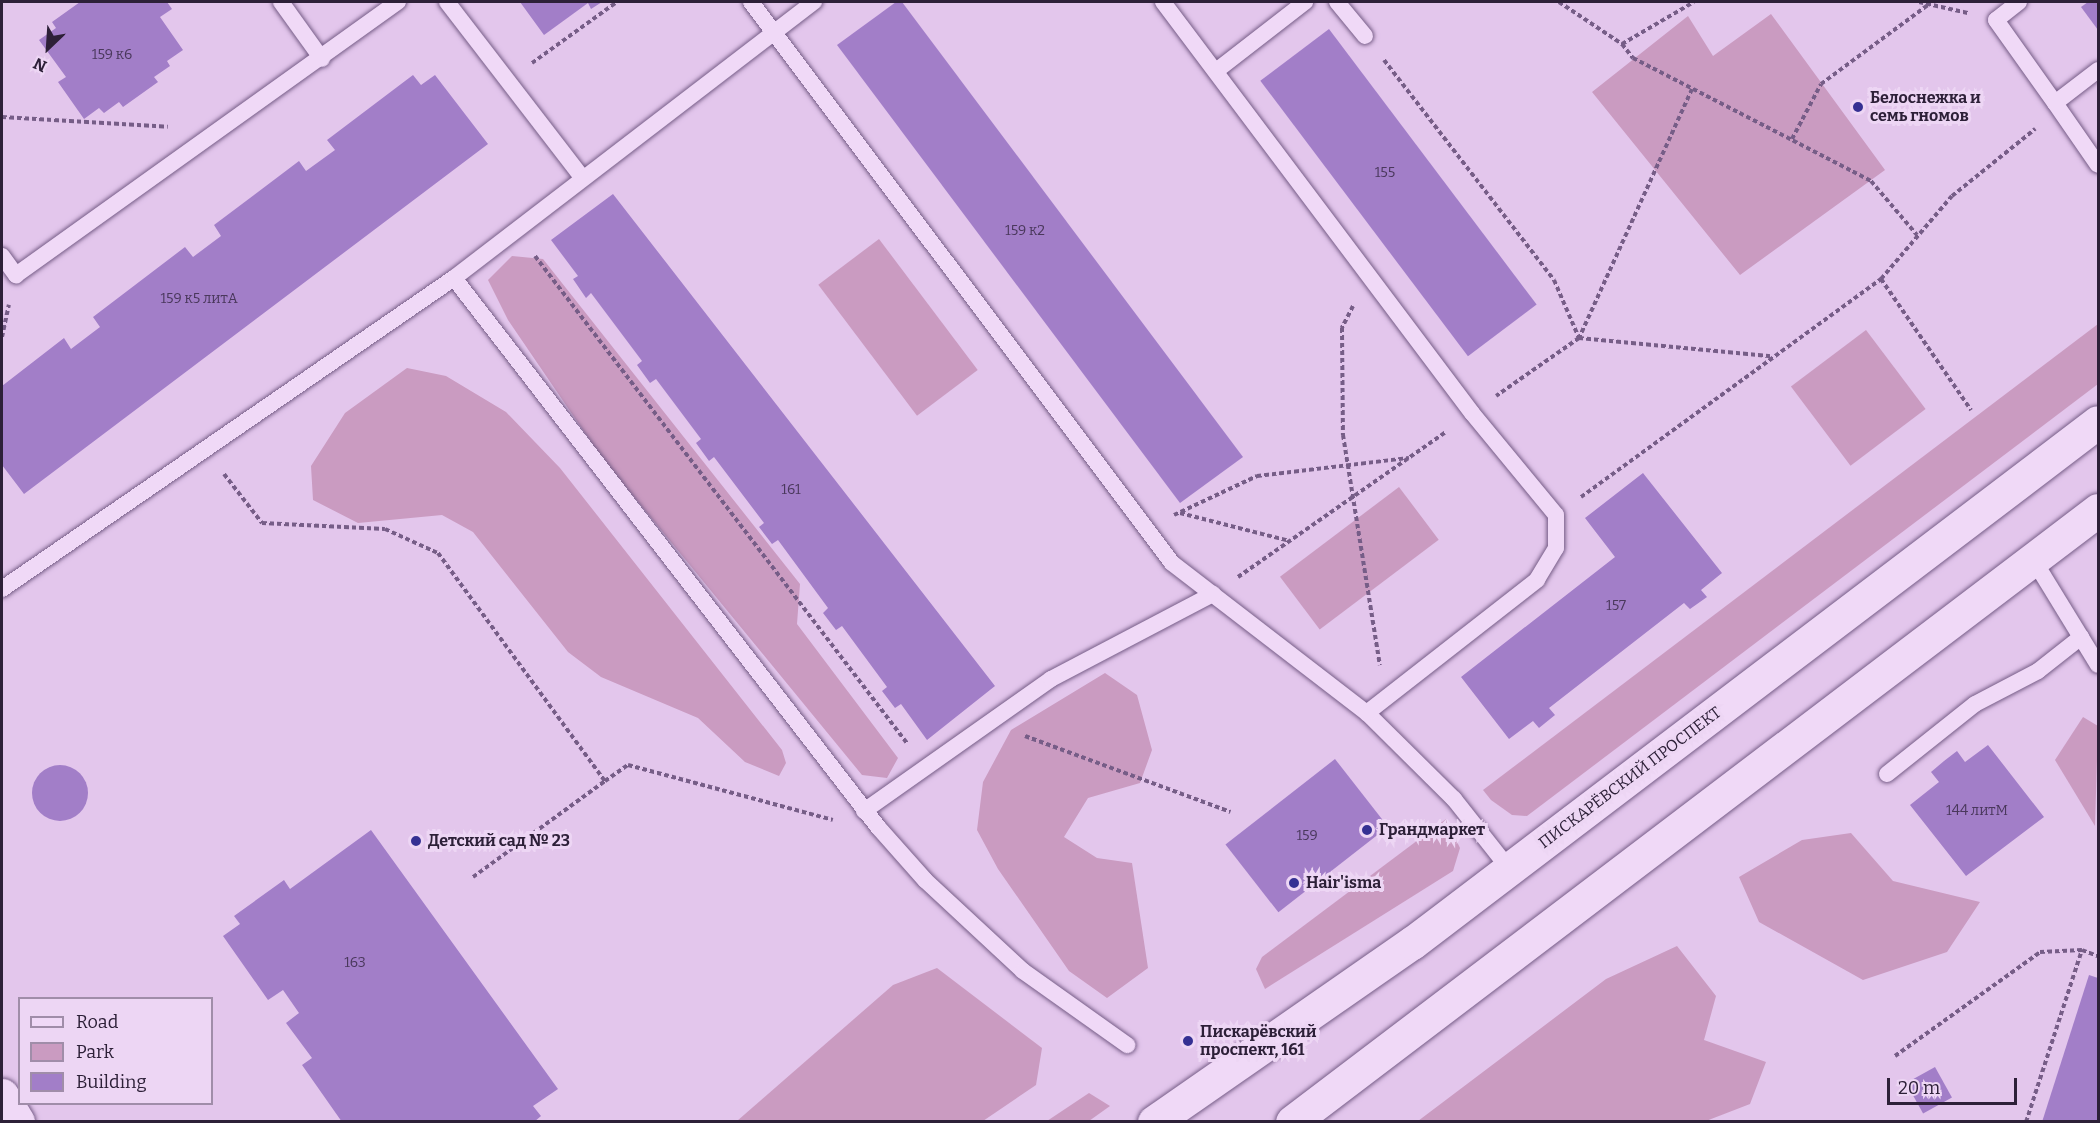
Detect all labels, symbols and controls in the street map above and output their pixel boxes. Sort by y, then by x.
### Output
north arrow [18,18,78,78]
house number: 159 к6 [92,47,132,63]
text: N [31,54,50,76]
place label: Белоснежка и семь гномов [1870,88,1981,126]
marker: Белоснежка и семь гномов [1851,100,1865,114]
house number: 155 [1375,165,1395,181]
house number: 159 к2 [1005,223,1045,239]
house number: 159 к5 литА [160,291,238,307]
house number: 161 [781,482,801,498]
house number: 157 [1606,598,1626,614]
street label: ПИСКАРЁВСКИЙ ПРОСПЕКТ [1535,703,1725,853]
house number: 144 литМ [1946,803,2008,819]
place label: Грандмаркет [1379,820,1485,840]
marker: Грандмаркет [1360,823,1374,837]
house number: 159 [1296,828,1318,844]
place label: Детский сад № 23 [428,831,570,851]
marker: Детский сад № 23 [409,834,423,848]
place label: Hair'isma [1306,873,1381,893]
marker: Hair'isma [1287,876,1301,890]
house number: 163 [344,955,366,971]
legend [18,997,213,1105]
text: Road [76,1011,118,1033]
place label: Пискарёвский проспект, 161 [1200,1022,1317,1060]
marker: Пискарёвский проспект, 161 [1181,1034,1195,1048]
text: Park [76,1041,114,1063]
scale bar [1890,1066,2020,1104]
text: Building [76,1071,147,1093]
text: 20 m [1898,1077,1940,1099]

